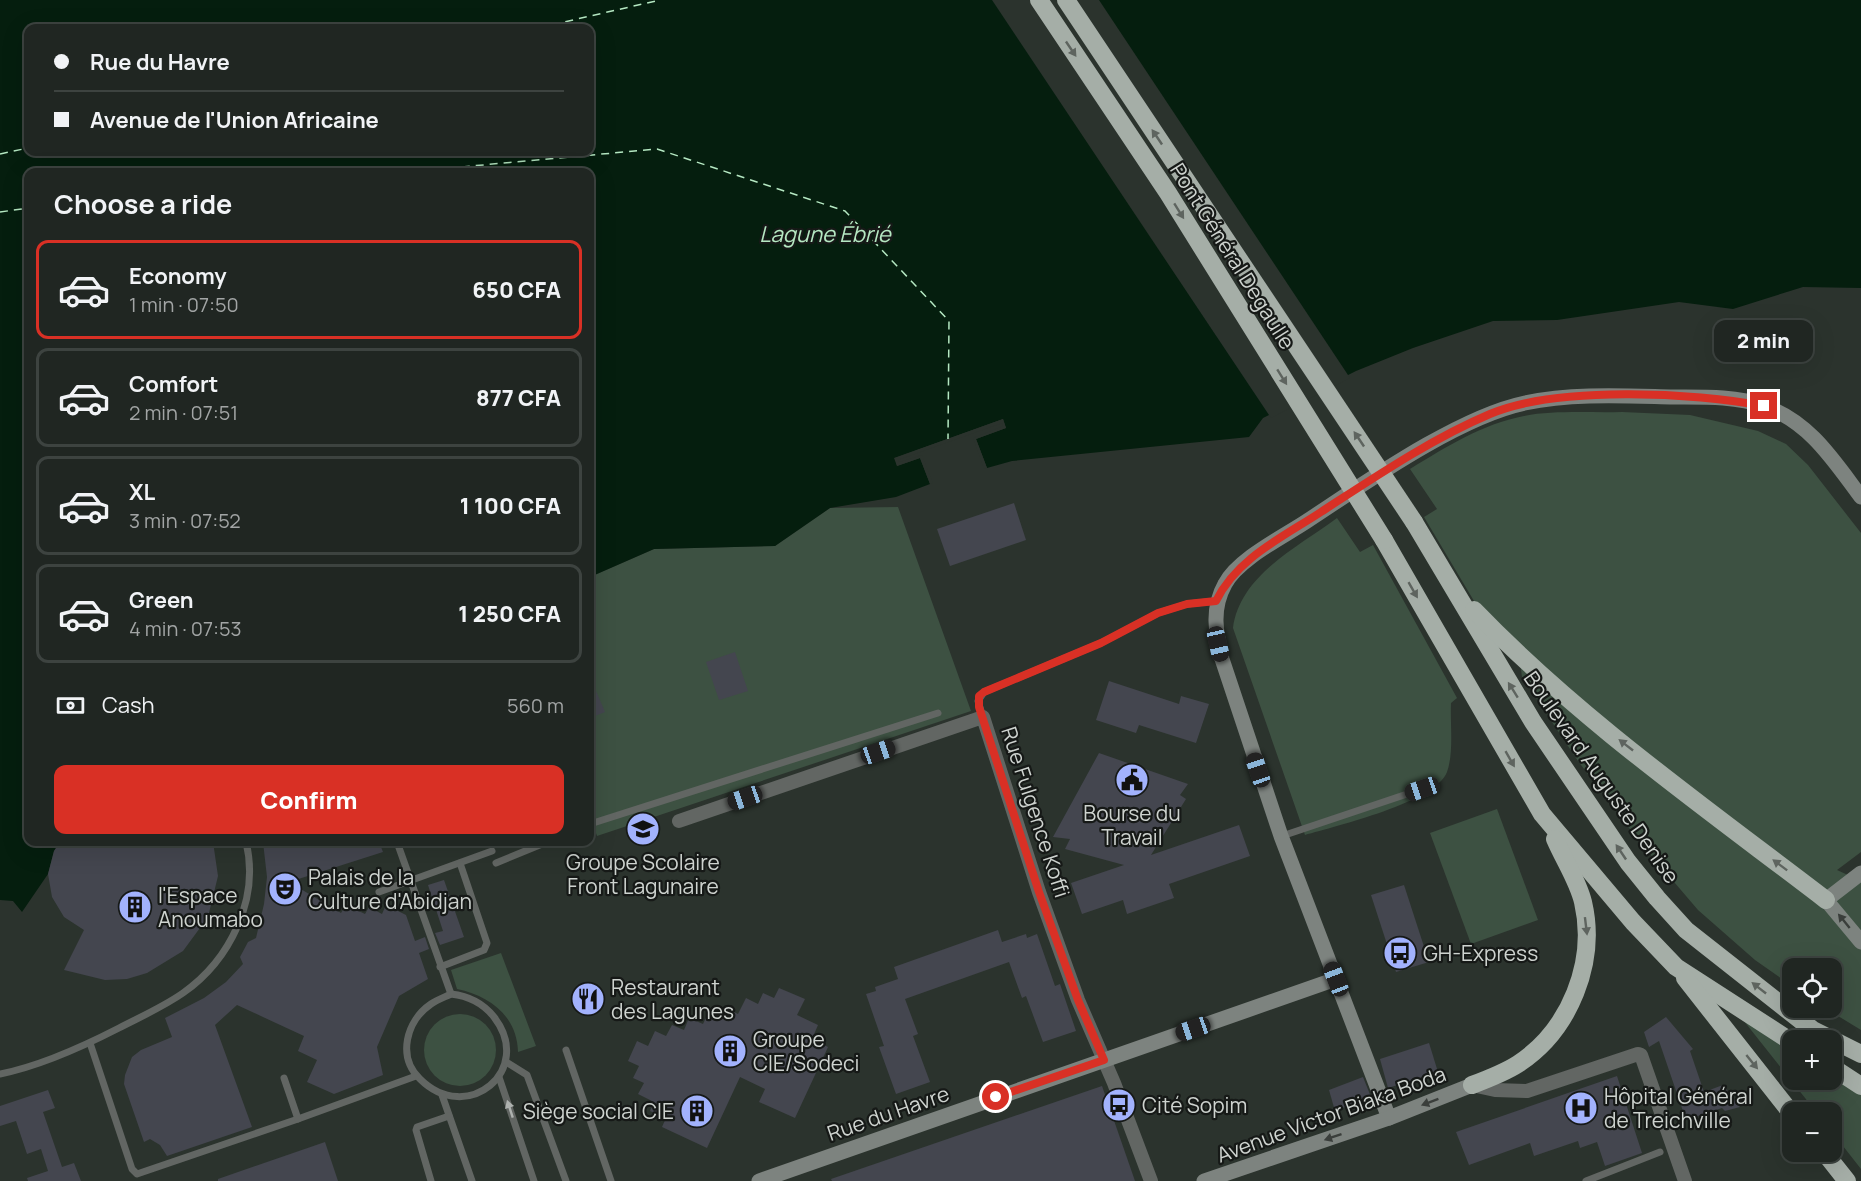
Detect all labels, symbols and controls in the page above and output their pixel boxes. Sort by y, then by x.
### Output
one-way arrow [1065,40,1077,56]
text: Rue du Havre [90,47,230,77]
text: Avenue de l'Union Africaine [90,105,379,135]
one-way arrow [1151,129,1163,145]
street label: Pont Général Degaulle [1164,158,1302,354]
text: Choose a ride [54,185,232,222]
one-way arrow [1174,203,1185,219]
water label: Lagune Ébrié [759,219,892,249]
text: Economy [129,261,227,291]
icon: car [57,263,111,317]
text: 650 CFA [472,275,561,305]
text: 1 min · 07:50 [129,291,239,318]
callout: 2 min [1714,319,1814,361]
text: 2 min [1737,327,1790,354]
one-way arrow [1277,368,1288,385]
text: Comfort [129,369,218,399]
icon: car [57,371,111,425]
text: 877 CFA [476,383,561,413]
route end [1750,392,1777,419]
text: 2 min · 07:51 [129,399,238,426]
one-way arrow [1353,430,1364,447]
text: XL [129,477,155,507]
icon: car [57,479,111,533]
text: 1 100 CFA [460,491,561,521]
text: 3 min · 07:52 [129,507,241,534]
one-way arrow [1408,582,1418,599]
text: Green [129,585,194,615]
icon: car [57,587,111,641]
text: 1 250 CFA [458,599,561,629]
text: 4 min · 07:53 [129,615,242,642]
car [1205,624,1231,664]
street label: Boulevard Auguste Denise [1518,665,1686,889]
one-way arrow [1508,682,1519,698]
icon: cash [54,689,87,722]
text: Cash [102,690,155,720]
text: 560 m [507,692,564,719]
street label: Rue Fulgence Koffi [995,723,1077,901]
car [858,738,898,766]
one-way arrow [1618,740,1633,752]
car [1244,750,1272,790]
one-way arrow [1505,751,1516,767]
public building icon: Bourse du Travail [1114,762,1150,798]
button: Confirm [54,765,564,834]
car [1402,775,1442,803]
car [725,784,765,812]
place label: Bourse du Travail [1083,799,1181,851]
school or university icon: Groupe Scolaire Front Lagunaire [625,811,661,847]
one-way arrow [1615,845,1627,861]
place label: Groupe Scolaire Front Lagunaire [566,848,720,900]
one-way arrow [1772,859,1787,871]
place label: Palais de la Culture d'Abidjan [308,863,472,915]
theatre icon: Palais de la Culture d'Abidjan [267,871,303,907]
place label: l'Espace Anoumabo [158,881,263,933]
building icon: l'Espace Anoumabo [117,889,153,925]
one-way arrow [1838,914,1851,929]
one-way arrow [1581,916,1591,935]
bus stop icon: GH-Express [1382,935,1418,971]
place label: GH-Express [1423,939,1538,967]
map controls [1782,958,1842,1162]
button: locate [1782,958,1842,1018]
car [1321,959,1351,999]
place label: Restaurant des Lagunes [611,973,734,1025]
restaurant icon: Restaurant des Lagunes [570,981,606,1017]
one-way arrow [1752,983,1767,995]
car [1173,1015,1213,1043]
place label: Groupe CIE/Sodeci [753,1025,859,1077]
button: + [1782,1030,1842,1090]
building icon: Groupe CIE/Sodeci [712,1033,748,1069]
one-way arrow [1745,1054,1758,1070]
street label: Avenue Victor Biaka Boda [1212,1059,1450,1169]
street label: Rue du Havre [823,1079,953,1147]
place label: Hôpital Général de Treichville [1604,1082,1753,1134]
route start [982,1083,1009,1110]
bus stop icon: Cité Sopim [1101,1087,1137,1123]
hospital icon: Hôpital Général de Treichville [1563,1090,1599,1126]
place label: Cité Sopim [1142,1091,1247,1119]
building icon: Siège social CIE [679,1093,715,1129]
place label: Siège social CIE [523,1097,674,1125]
one-way arrow [1421,1097,1439,1107]
one-way arrow [505,1100,514,1118]
button: − [1782,1102,1842,1162]
one-way arrow [1324,1132,1342,1142]

